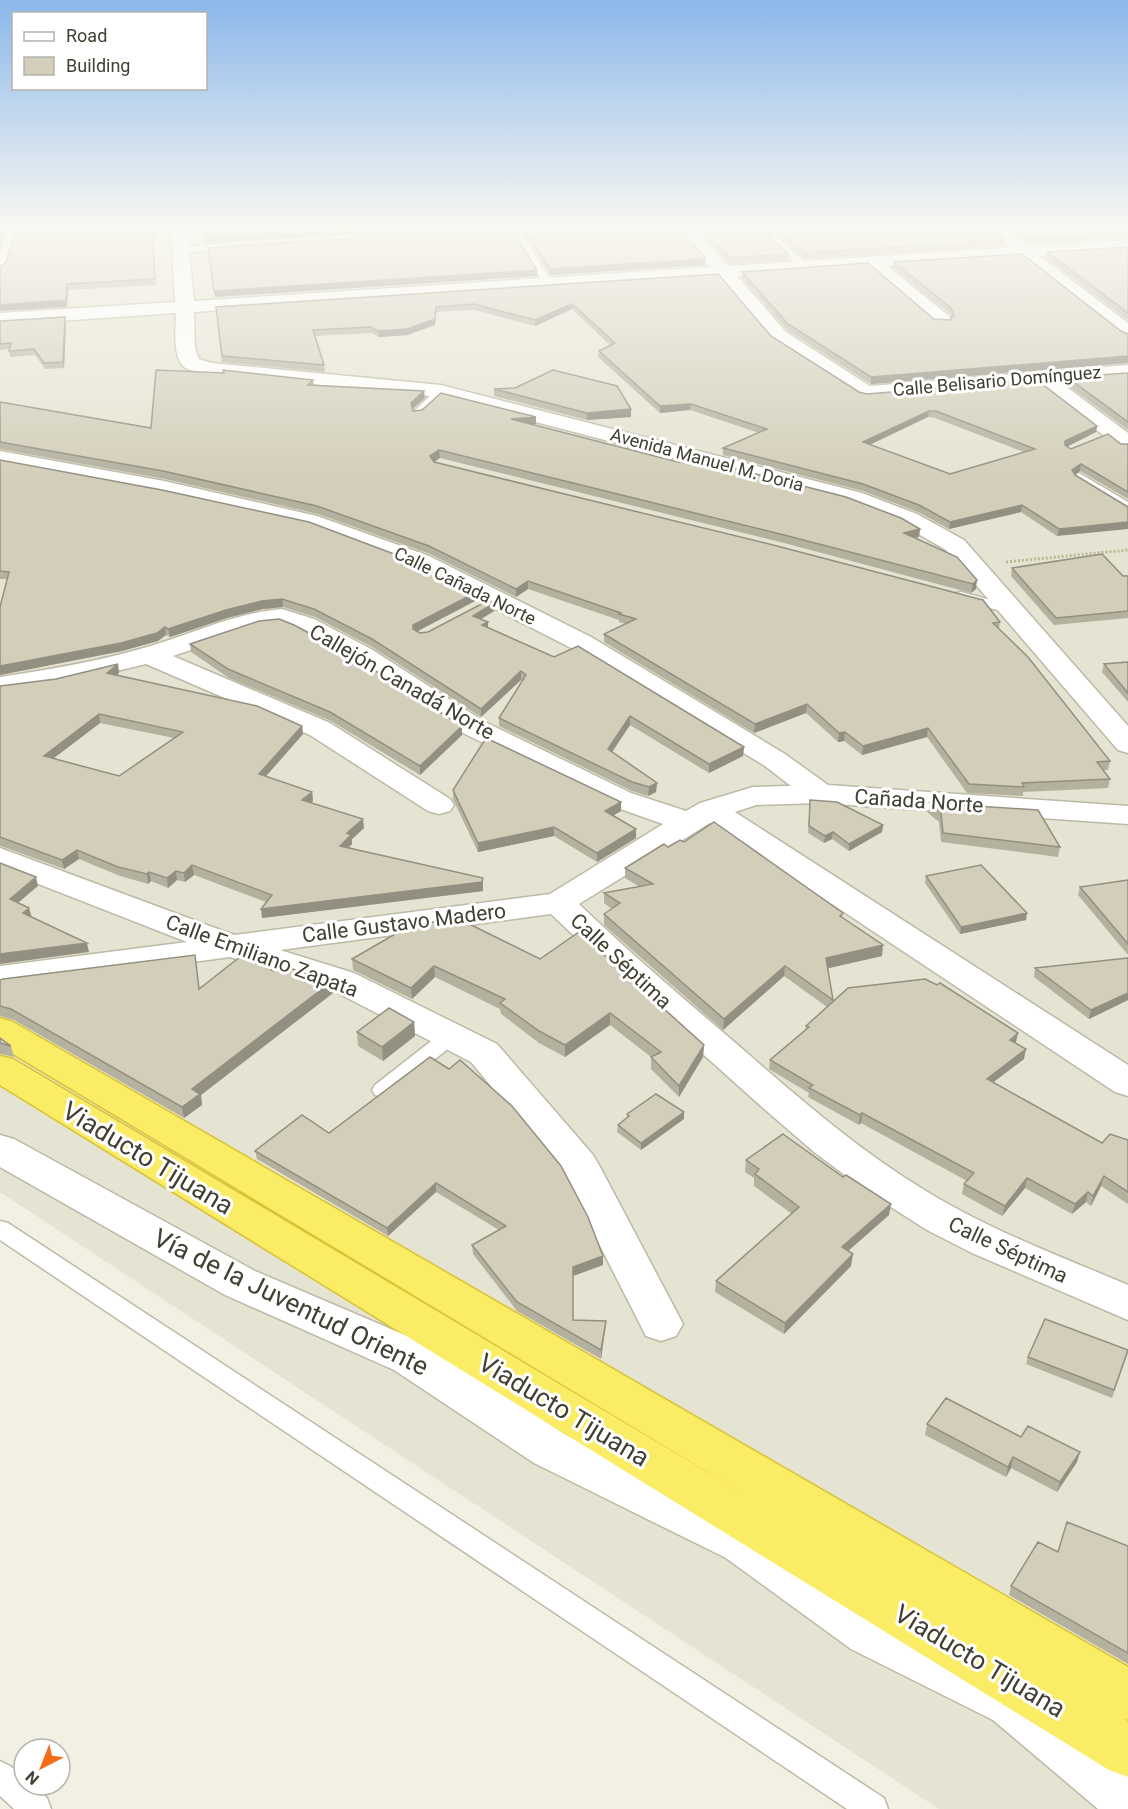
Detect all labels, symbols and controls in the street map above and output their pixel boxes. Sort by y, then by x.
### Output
legend [12,12,207,90]
text: Road [66,25,107,46]
text: Building [66,55,130,76]
street label: Calle Belisario Domínguez [892,361,1102,400]
street label: Avenida Manuel M. Doria [608,424,806,495]
street label: Calle Cañada Norte [391,542,539,629]
street label: Callejón Canadá Norte [305,619,499,745]
street label: Cañada Norte [854,785,984,817]
street label: Calle Gustavo Madero [301,899,507,947]
street label: Calle Séptima [566,908,676,1014]
street label: Calle Emiliano Zapata [162,910,362,1002]
street label: Viaducto Tijuana [57,1095,239,1221]
street label: Calle Séptima [945,1212,1071,1288]
street label: Vía de la Juventud Oriente [149,1222,433,1382]
street label: Viaducto Tijuana [473,1347,655,1473]
street label: Viaducto Tijuana [889,1598,1071,1724]
north arrow [12,1737,72,1797]
text: N [22,1767,43,1789]

